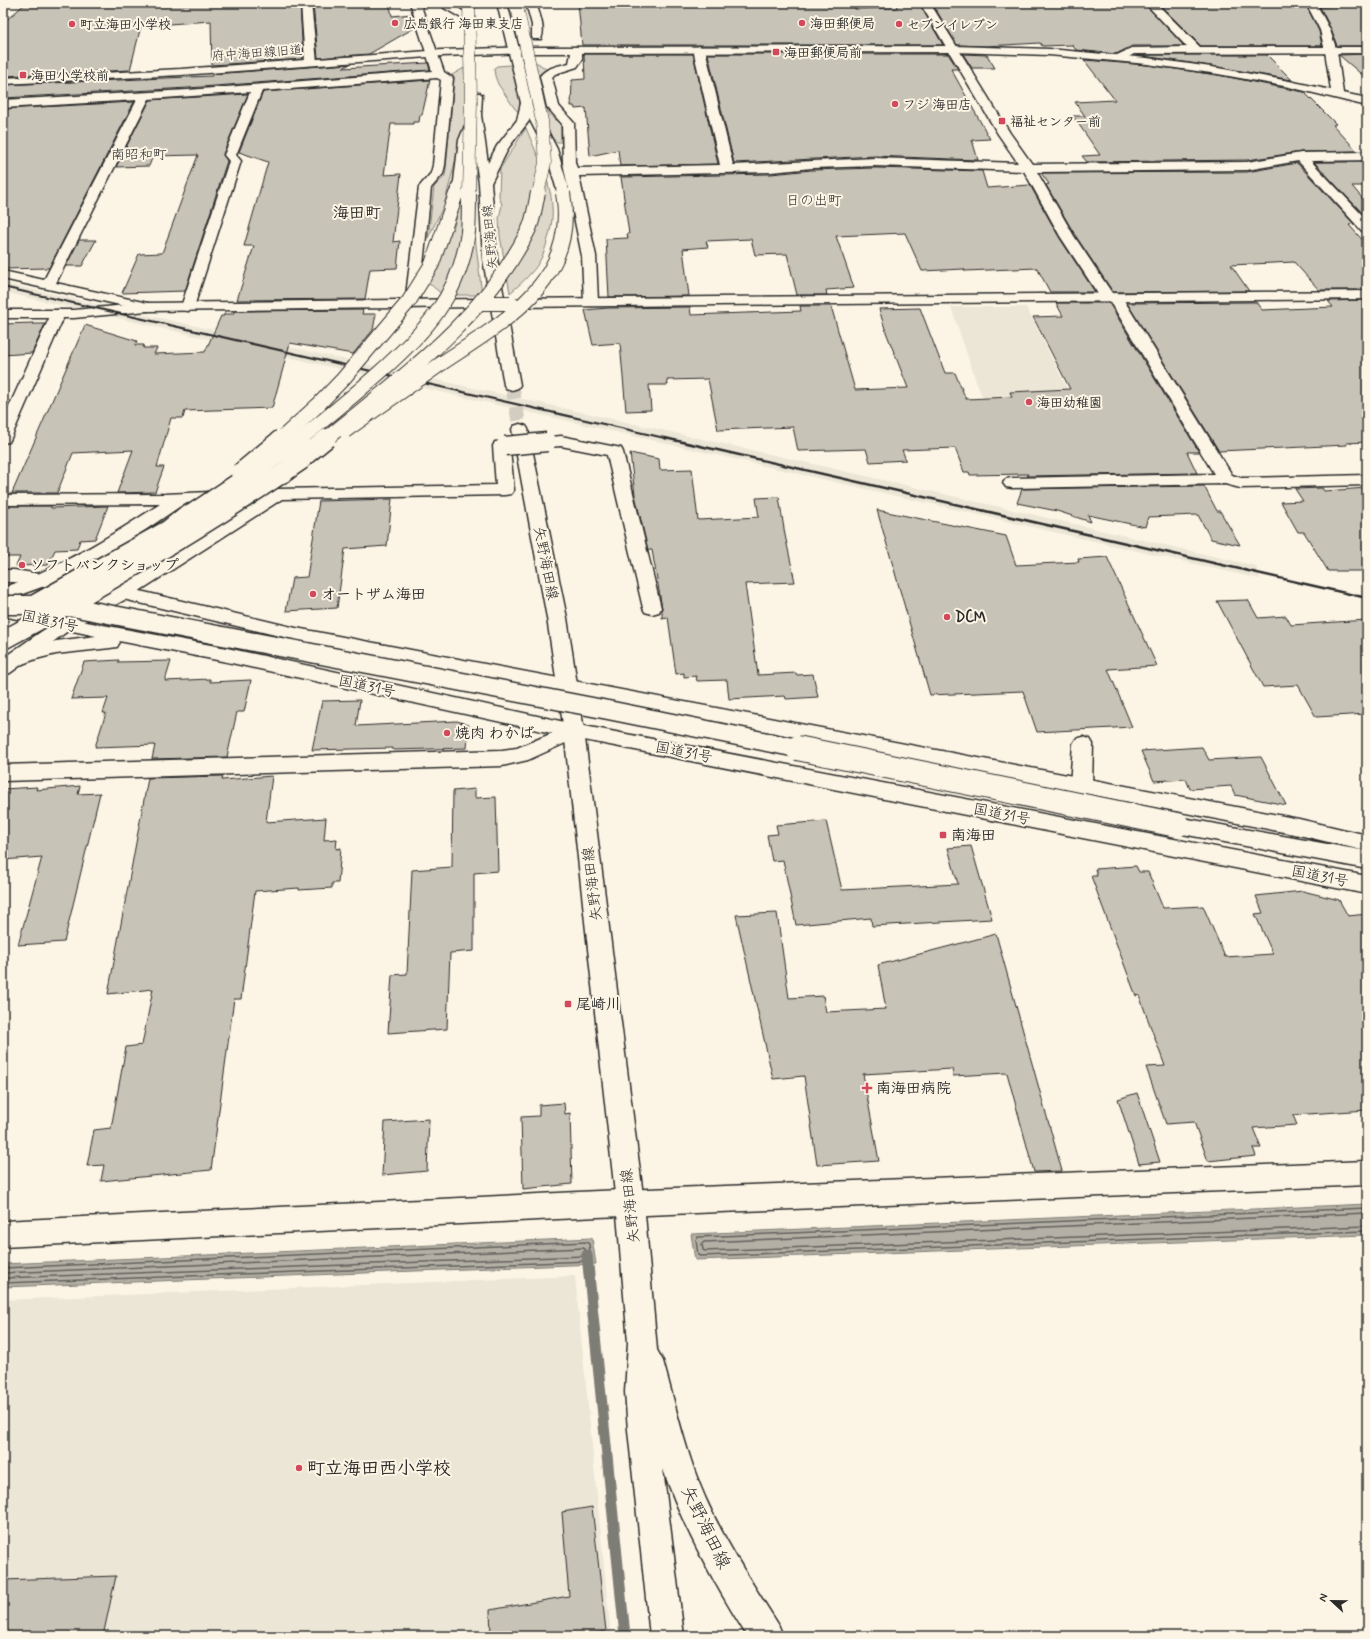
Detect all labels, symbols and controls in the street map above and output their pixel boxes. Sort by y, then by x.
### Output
place label: 広島銀行 海田東支店 [403,16,524,33]
place label: 海田郵便局 [810,16,875,33]
place label: 町立海田小学校 [80,17,171,34]
place label: セブンイレブン [907,17,998,34]
marker: 広島銀行 海田東支店 [390,18,400,28]
marker: 海田郵便局 [797,18,807,28]
marker: 町立海田小学校 [67,19,77,29]
marker: セブンイレブン [894,19,904,29]
street label: 府中海田線旧道 [211,42,303,65]
place label: 海田郵便局前 [784,45,862,62]
marker: 海田郵便局前 [771,47,781,57]
place label: 海田小学校前 [31,68,109,85]
marker: 海田小学校前 [18,70,28,80]
place label: フジ 海田店 [903,97,972,114]
marker: フジ 海田店 [890,99,900,109]
place label: 福祉センター前 [1010,114,1101,131]
marker: 福祉センター前 [997,116,1007,126]
district label: 南昭和町 [111,146,167,164]
district label: 日の出町 [786,192,842,210]
district label: 海田町 [333,203,381,224]
street label: 矢野海田線 [479,203,502,270]
place label: 海田幼稚園 [1037,395,1102,412]
marker: 海田幼稚園 [1024,397,1034,407]
street label: 矢野海田線 [528,524,562,602]
place label: ソフトバンクショップ [30,556,179,576]
marker: ソフトバンクショップ [17,560,27,570]
place label: オートザム海田 [321,585,426,605]
marker: オートザム海田 [308,589,318,599]
street label: 国道31号 [19,606,80,638]
place label: DCM [955,608,986,628]
marker: DCM [942,612,952,622]
street label: 国道31号 [336,671,397,703]
place label: 焼肉 わかば [455,724,534,744]
marker: 焼肉 わかば [442,728,452,738]
street label: 国道31号 [653,738,714,768]
street label: 国道31号 [971,800,1032,830]
place label: 南海田 [951,826,996,846]
marker: 南海田 [938,830,948,840]
street label: 矢野海田線 [578,845,607,922]
street label: 国道31号 [1289,862,1350,892]
place label: 尾崎川 [576,995,621,1015]
marker: 尾崎川 [563,999,573,1009]
place label: 南海田病院 [876,1079,951,1099]
marker: 南海田病院 [861,1082,873,1094]
street label: 矢野海田線 [617,1168,645,1244]
place label: 町立海田西小学校 [307,1457,451,1481]
marker: 町立海田西小学校 [294,1463,304,1473]
street label: 矢野海田線 [675,1482,736,1573]
north arrow [1312,1581,1352,1621]
text: N [1316,1592,1332,1604]

